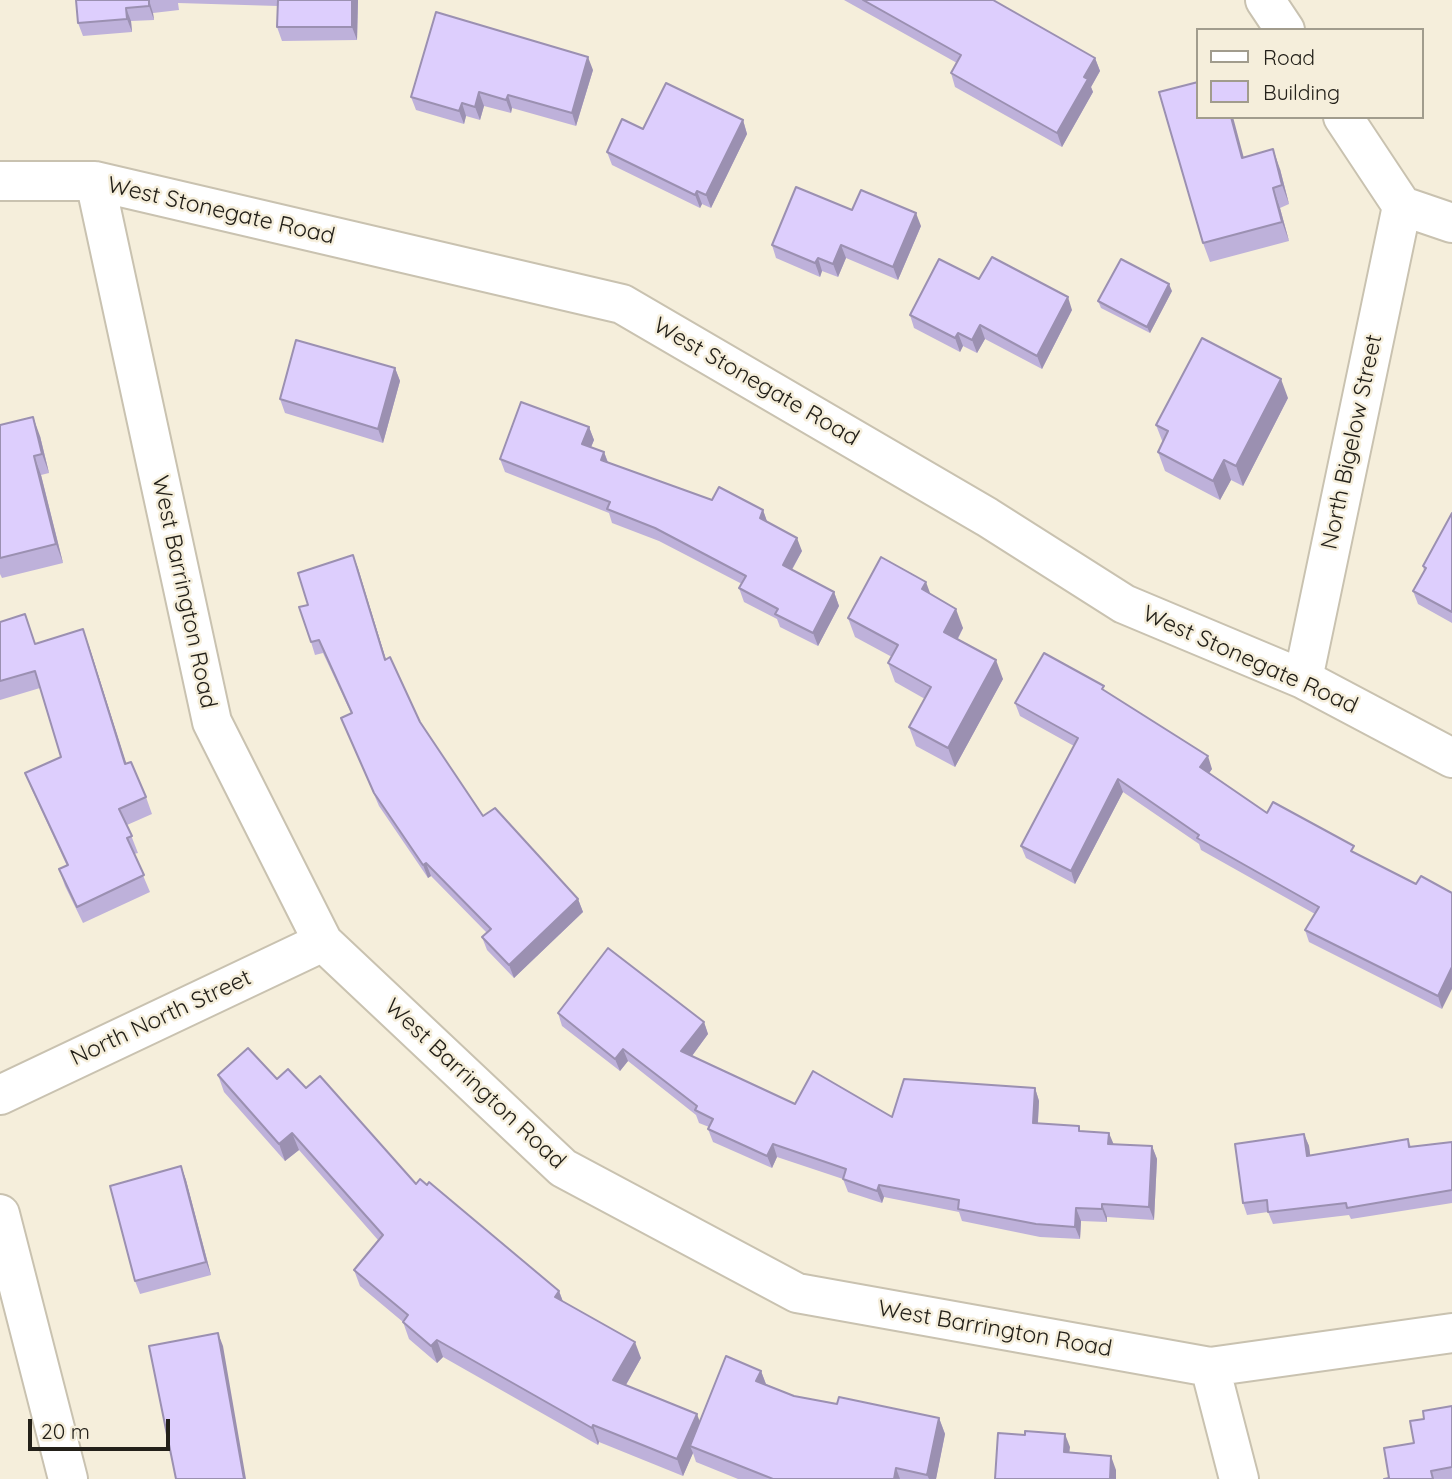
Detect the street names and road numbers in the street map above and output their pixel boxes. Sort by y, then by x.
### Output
street label: West Stonegate Road [105,171,337,251]
street label: West Stonegate Road [648,312,864,452]
street label: North Bigelow Street [1316,332,1388,552]
street label: West Barrington Road [146,473,222,711]
street label: West Stonegate Road [1138,600,1362,720]
street label: North North Street [66,964,256,1072]
street label: West Barrington Road [379,993,571,1175]
street label: West Barrington Road [876,1295,1114,1363]

